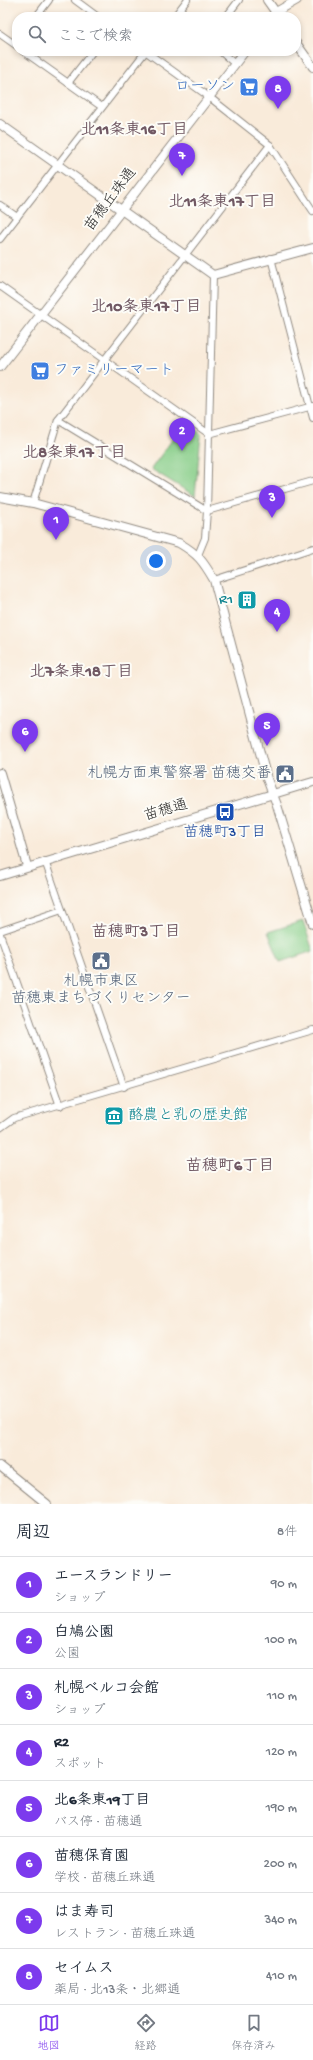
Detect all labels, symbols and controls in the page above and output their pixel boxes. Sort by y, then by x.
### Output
search box [12,12,301,56]
icon: search [26,23,48,45]
text: ここで検索 [58,28,133,46]
supermarket icon: ローソン [238,76,260,98]
pin: 8 [265,76,291,109]
place label: ローソン [175,78,235,96]
district label: 北11条東16丁目 [80,120,188,141]
pin: 7 [169,143,195,176]
street label: 苗穂丘珠通 [80,164,141,235]
district label: 北11条東17丁目 [168,192,276,213]
district label: 北10条東17丁目 [91,297,201,318]
supermarket icon: ファミリーマート [29,360,51,382]
place label: ファミリーマート [54,362,174,380]
pin: 2 [169,418,195,451]
district label: 北8条東17丁目 [22,443,126,464]
pin: 3 [259,485,285,518]
pin: 1 [43,507,69,540]
your location [146,551,166,571]
building icon: R1 [236,589,258,611]
place label: R1 [219,591,233,609]
pin: 4 [264,599,290,632]
district label: 北7条東18丁目 [29,662,133,683]
pin: 5 [254,713,280,746]
pin: 6 [12,719,38,752]
public building icon: 札幌方面東警察署 苗穂交番 [274,763,296,785]
place label: 札幌方面東警察署 苗穂交番 [87,764,271,783]
street label: 苗穂通 [142,795,190,826]
bus stop icon: 苗穂町3丁目 [214,801,236,823]
place label: 苗穂町3丁目 [184,823,266,842]
district label: 苗穂町3丁目 [92,923,180,943]
public building icon: 札幌市東区 苗穂東まちづくりセンター [90,950,112,972]
place label: 札幌市東区 苗穂東まちづくりセンター [11,972,191,1008]
museum icon: 酪農と乳の歴史館 [103,1105,125,1127]
place label: 酪農と乳の歴史館 [128,1106,248,1125]
district label: 苗穂町6丁目 [186,1157,274,1177]
text: 周辺 [16,1524,50,1544]
text: 8件 [277,1525,297,1540]
text: エースランドリー [54,1568,173,1586]
text: 1 [26,1577,32,1592]
text: 90 m [271,1577,297,1592]
text: ショップ [54,1591,105,1606]
text: 白鳩公園 [54,1624,114,1642]
text: 2 [26,1633,32,1648]
text: 100 m [265,1633,297,1648]
text: 公園 [54,1647,80,1662]
text: 札幌ベルコ会館 [54,1680,159,1698]
text: 3 [26,1689,32,1704]
text: 110 m [267,1689,297,1704]
text: ショップ [54,1703,105,1718]
text: R2 [54,1734,69,1752]
text: 4 [26,1745,32,1760]
text: 120 m [266,1745,297,1760]
text: スポット [54,1757,106,1772]
text: 北6条東19丁目 [54,1792,150,1810]
text: 5 [26,1801,32,1816]
text: 190 m [266,1801,297,1816]
text: バス停 · 苗穂通 [54,1815,142,1830]
text: 苗穂保育園 [54,1848,129,1866]
text: 6 [26,1857,32,1872]
text: 200 m [264,1857,297,1872]
text: 学校 · 苗穂丘珠通 [54,1871,155,1886]
text: はま寿司 [54,1904,114,1922]
text: 7 [26,1913,32,1928]
text: 340 m [264,1913,297,1928]
text: レストラン · 苗穂丘珠通 [54,1927,195,1942]
text: セイムス [54,1960,113,1978]
text: 8 [25,1969,33,1984]
text: 410 m [266,1969,297,1984]
text: 薬局 · 北13条・北郷通 [54,1983,180,1998]
tab: 地図 [38,2012,60,2053]
tab: 経路 [135,2012,157,2053]
tab: 保存済み [232,2012,276,2053]

